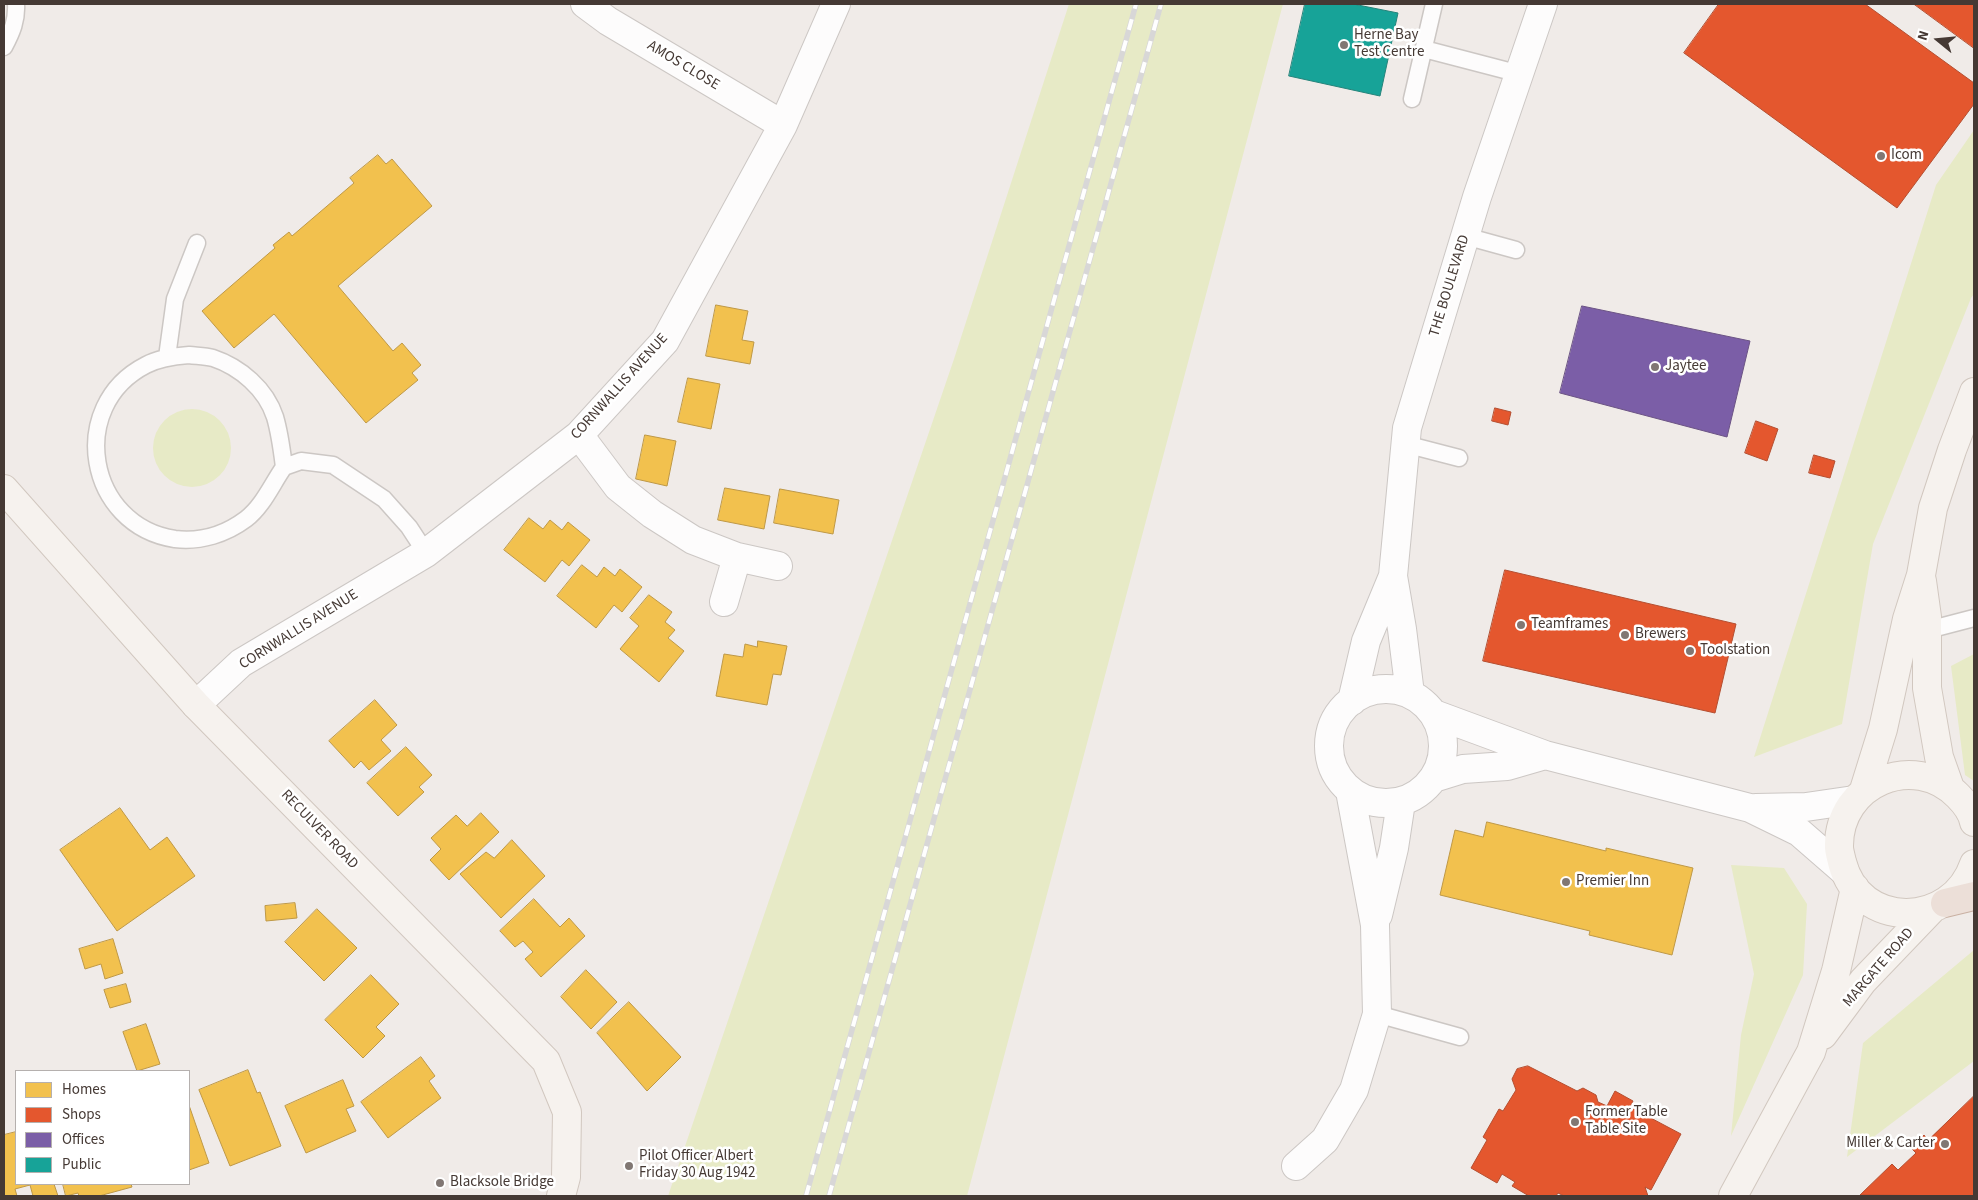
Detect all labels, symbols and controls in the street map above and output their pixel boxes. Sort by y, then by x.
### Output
north arrow [1913,15,1963,65]
place label: Herne Bay Test Centre [1354,27,1424,62]
text: N [1913,28,1935,43]
street label: AMOS CLOSE [643,37,723,95]
marker: Herne Bay Test Centre [1338,39,1350,51]
place label: Icom [1891,147,1922,165]
marker: Icom [1875,150,1887,162]
street label: THE BOULEVARD [1426,233,1474,339]
street label: CORNWALLIS AVENUE [568,330,672,444]
place label: Jaytee [1665,358,1706,376]
marker: Jaytee [1649,361,1661,373]
street label: CORNWALLIS AVENUE [236,586,362,674]
place label: Teamframes [1531,616,1608,634]
marker: Teamframes [1515,619,1527,631]
place label: Brewers [1635,626,1686,644]
marker: Brewers [1619,629,1631,641]
place label: Toolstation [1700,642,1770,660]
marker: Toolstation [1684,645,1696,657]
street label: RECULVER ROAD [277,787,361,873]
place label: Premier Inn [1576,873,1649,891]
marker: Premier Inn [1560,876,1572,888]
street label: MARGATE ROAD [1840,925,1918,1011]
legend [15,1070,190,1185]
text: Homes [62,1079,106,1100]
text: Shops [62,1104,101,1125]
place label: Former Table Table Site [1585,1104,1668,1139]
marker: Former Table Table Site [1569,1116,1581,1128]
text: Offices [62,1129,105,1150]
place label: Miller & Carter [1846,1135,1935,1153]
marker: Miller & Carter [1939,1138,1951,1150]
place label: Pilot Officer Albert Friday 30 Aug 1942 [639,1148,755,1183]
text: Public [62,1154,101,1175]
marker: Pilot Officer Albert Friday 30 Aug 1942 [623,1160,635,1172]
place label: Blacksole Bridge [450,1174,554,1192]
marker: Blacksole Bridge [434,1177,446,1189]

